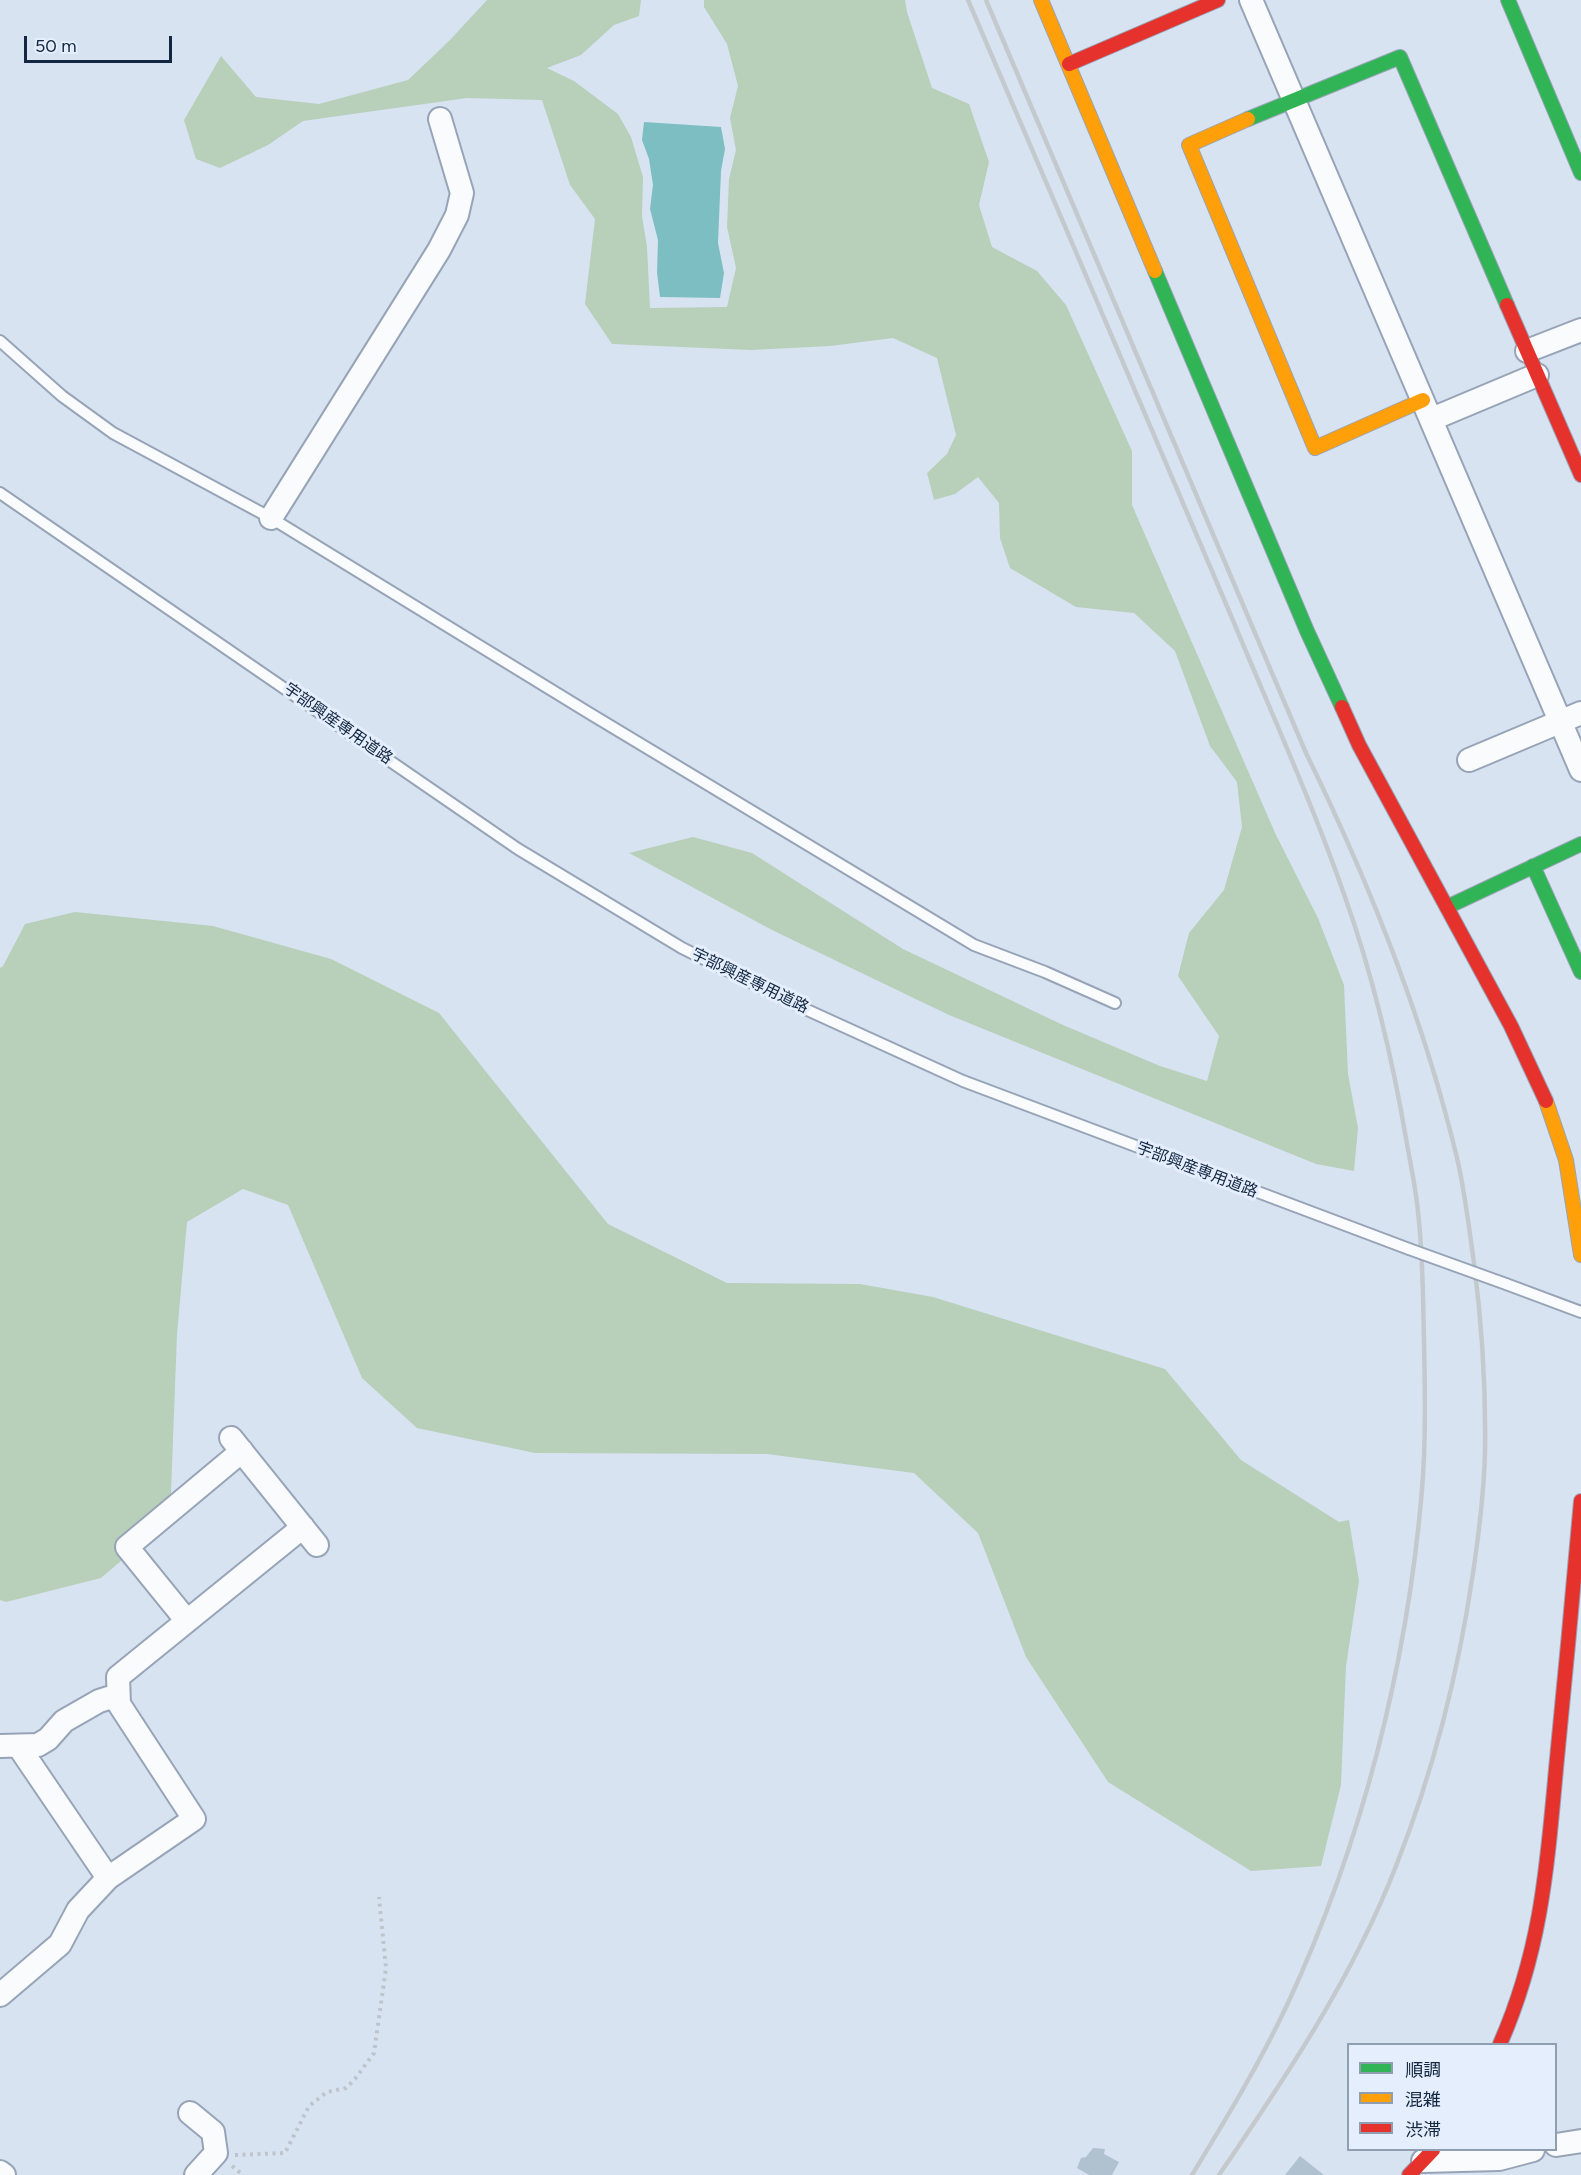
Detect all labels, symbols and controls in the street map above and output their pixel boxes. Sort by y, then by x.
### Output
scale bar [27,24,176,62]
text: 50 m [35,35,77,57]
street label: 宇部興産専用道路 [280,679,396,769]
street label: 宇部興産専用道路 [688,944,812,1018]
street label: 宇部興産専用道路 [1134,1138,1260,1202]
legend [1347,2043,1557,2151]
text: 順調 [1405,2059,1441,2081]
text: 混雑 [1405,2089,1441,2111]
text: 渋滞 [1405,2119,1441,2141]

